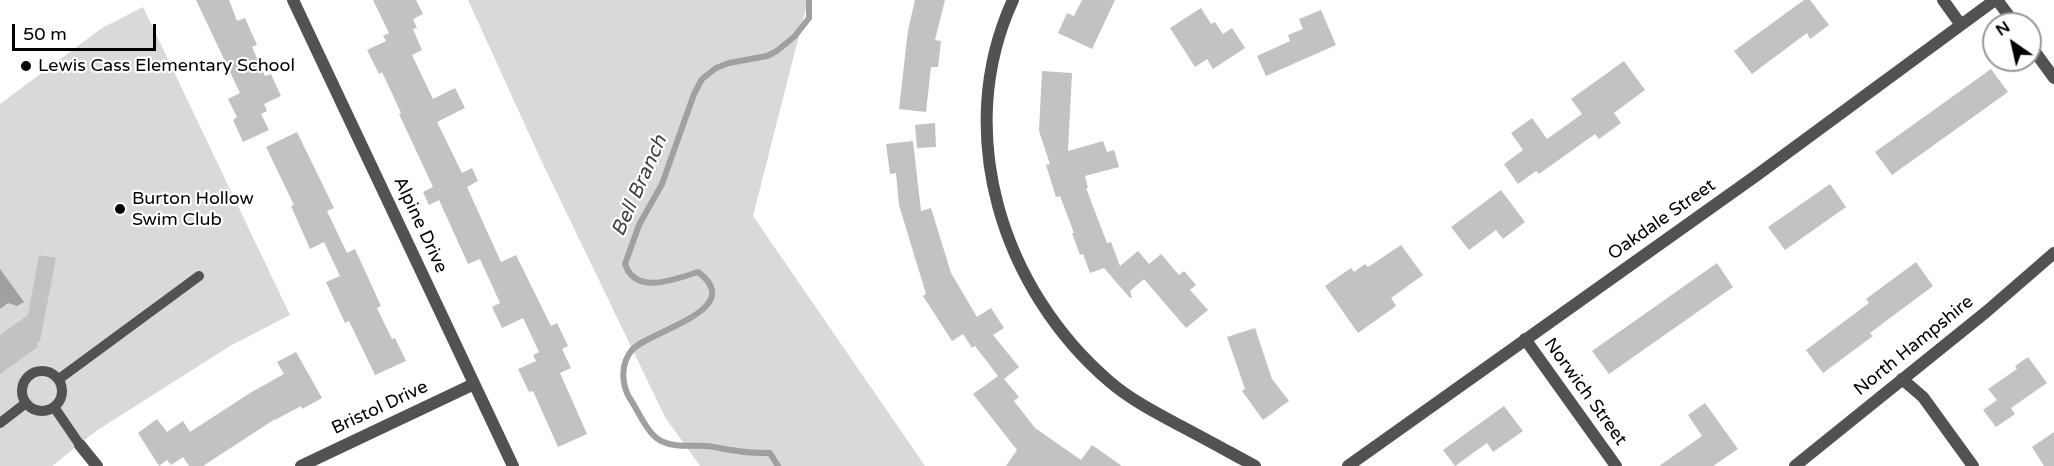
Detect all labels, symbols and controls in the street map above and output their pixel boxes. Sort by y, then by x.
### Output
scale bar [15,12,159,50]
north arrow [1982,12,2042,72]
text: N [1992,17,2014,41]
text: 50 m [23,23,67,45]
place label: Lewis Cass Elementary School [38,55,295,77]
marker: Lewis Cass Elementary School [19,59,33,73]
water label: Bell Branch [607,132,673,240]
street label: Alpine Drive [388,173,452,277]
street label: Oakdale Street [1604,175,1720,265]
place label: Burton Hollow Swim Club [132,188,254,230]
marker: Burton Hollow Swim Club [113,202,127,216]
street label: North Hampshire [1850,291,1978,401]
street label: Norwich Street [1539,334,1631,450]
street label: Bristol Drive [329,376,431,440]

